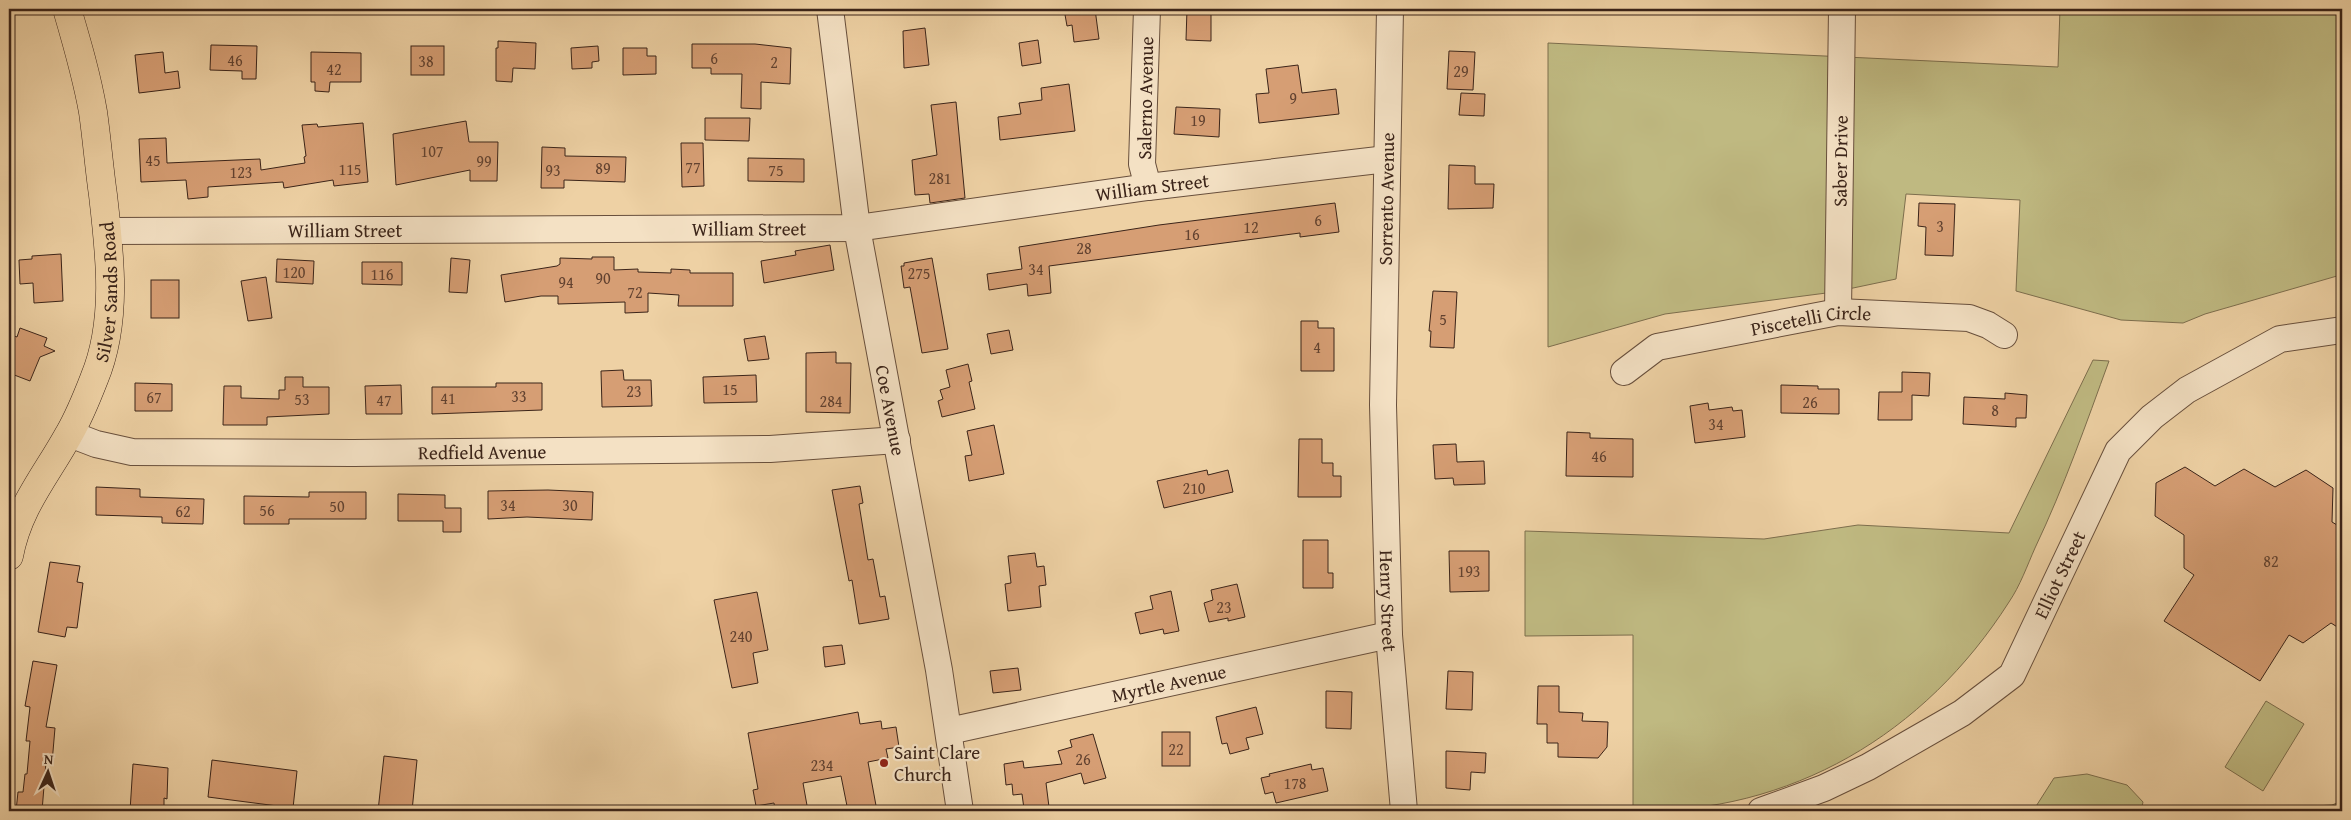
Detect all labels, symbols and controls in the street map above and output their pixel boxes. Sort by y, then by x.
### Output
street label: Salerno Avenue [1130,36,1160,160]
house number: 6 [710,46,718,70]
house number: 46 [227,48,243,72]
house number: 38 [418,49,434,73]
house number: 2 [770,50,778,74]
house number: 42 [326,57,342,81]
house number: 29 [1453,59,1469,83]
house number: 9 [1289,86,1297,110]
house number: 19 [1190,108,1206,132]
street label: Saber Drive [1825,115,1855,207]
street label: Sorrento Avenue [1371,132,1401,266]
house number: 107 [420,139,444,163]
house number: 45 [145,148,161,172]
house number: 99 [476,149,492,173]
house number: 77 [685,155,701,179]
house number: 89 [595,156,611,180]
house number: 115 [338,157,362,181]
house number: 93 [545,158,561,182]
house number: 75 [768,158,784,182]
house number: 123 [229,160,253,184]
house number: 281 [928,166,952,190]
street label: William Street [1094,166,1211,208]
house number: 6 [1314,208,1322,232]
street label: William Street [692,214,807,243]
house number: 3 [1936,214,1944,238]
house number: 12 [1243,215,1259,239]
street label: William Street [288,216,403,244]
street label: Silver Sands Road [87,220,124,365]
house number: 16 [1184,222,1200,246]
house number: 28 [1076,236,1092,260]
house number: 34 [1028,257,1044,281]
house number: 120 [282,260,306,284]
house number: 275 [907,261,931,285]
house number: 116 [370,262,394,286]
house number: 90 [595,266,611,290]
house number: 94 [558,270,574,294]
house number: 72 [627,280,643,304]
street label: Piscetelli Circle [1748,298,1872,343]
house number: 5 [1439,307,1447,331]
house number: 4 [1313,335,1321,359]
street label: Coe Avenue [869,363,913,458]
house number: 15 [722,377,738,401]
house number: 23 [626,379,642,403]
house number: 33 [511,384,527,408]
house number: 67 [146,385,162,409]
house number: 41 [440,386,456,410]
house number: 53 [294,387,310,411]
house number: 47 [376,388,392,412]
house number: 284 [819,389,843,413]
house number: 26 [1802,390,1818,414]
house number: 8 [1991,398,1999,422]
house number: 34 [1708,412,1724,436]
street label: Redfield Avenue [418,437,547,466]
house number: 46 [1591,444,1607,468]
house number: 210 [1182,476,1206,500]
house number: 34 [500,493,516,517]
house number: 30 [562,493,578,517]
house number: 50 [329,494,345,518]
house number: 56 [259,498,275,522]
house number: 62 [175,499,191,523]
street label: Elliot Street [2027,526,2092,623]
house number: 82 [2263,549,2279,573]
street label: Henry Street [1373,550,1404,653]
house number: 193 [1457,559,1481,583]
house number: 23 [1216,595,1232,619]
house number: 240 [729,624,753,648]
street label: Myrtle Avenue [1109,657,1229,709]
house number: 22 [1168,737,1184,761]
place label: Saint Clare Church [894,738,980,788]
house number: 26 [1075,747,1091,771]
north arrow [22,748,72,798]
text: N [43,749,55,769]
house number: 234 [810,753,834,777]
marker: Saint Clare Church [878,757,890,769]
house number: 178 [1283,771,1307,795]

